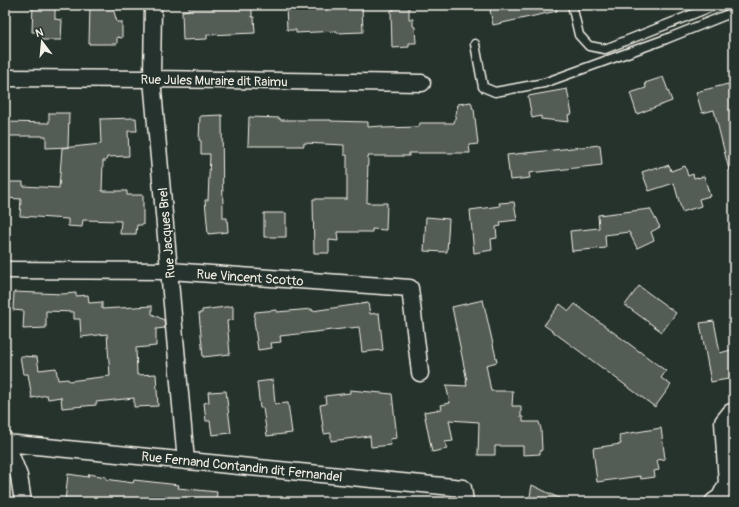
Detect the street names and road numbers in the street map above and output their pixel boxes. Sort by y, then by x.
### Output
street label: Rue Jules Muraire dit Raimu [140,72,288,90]
street label: Rue Jacques Brel [155,187,179,279]
street label: Rue Vincent Scotto [196,266,304,290]
street label: Rue Fernand Contandin dit Fernandel [141,448,343,486]

